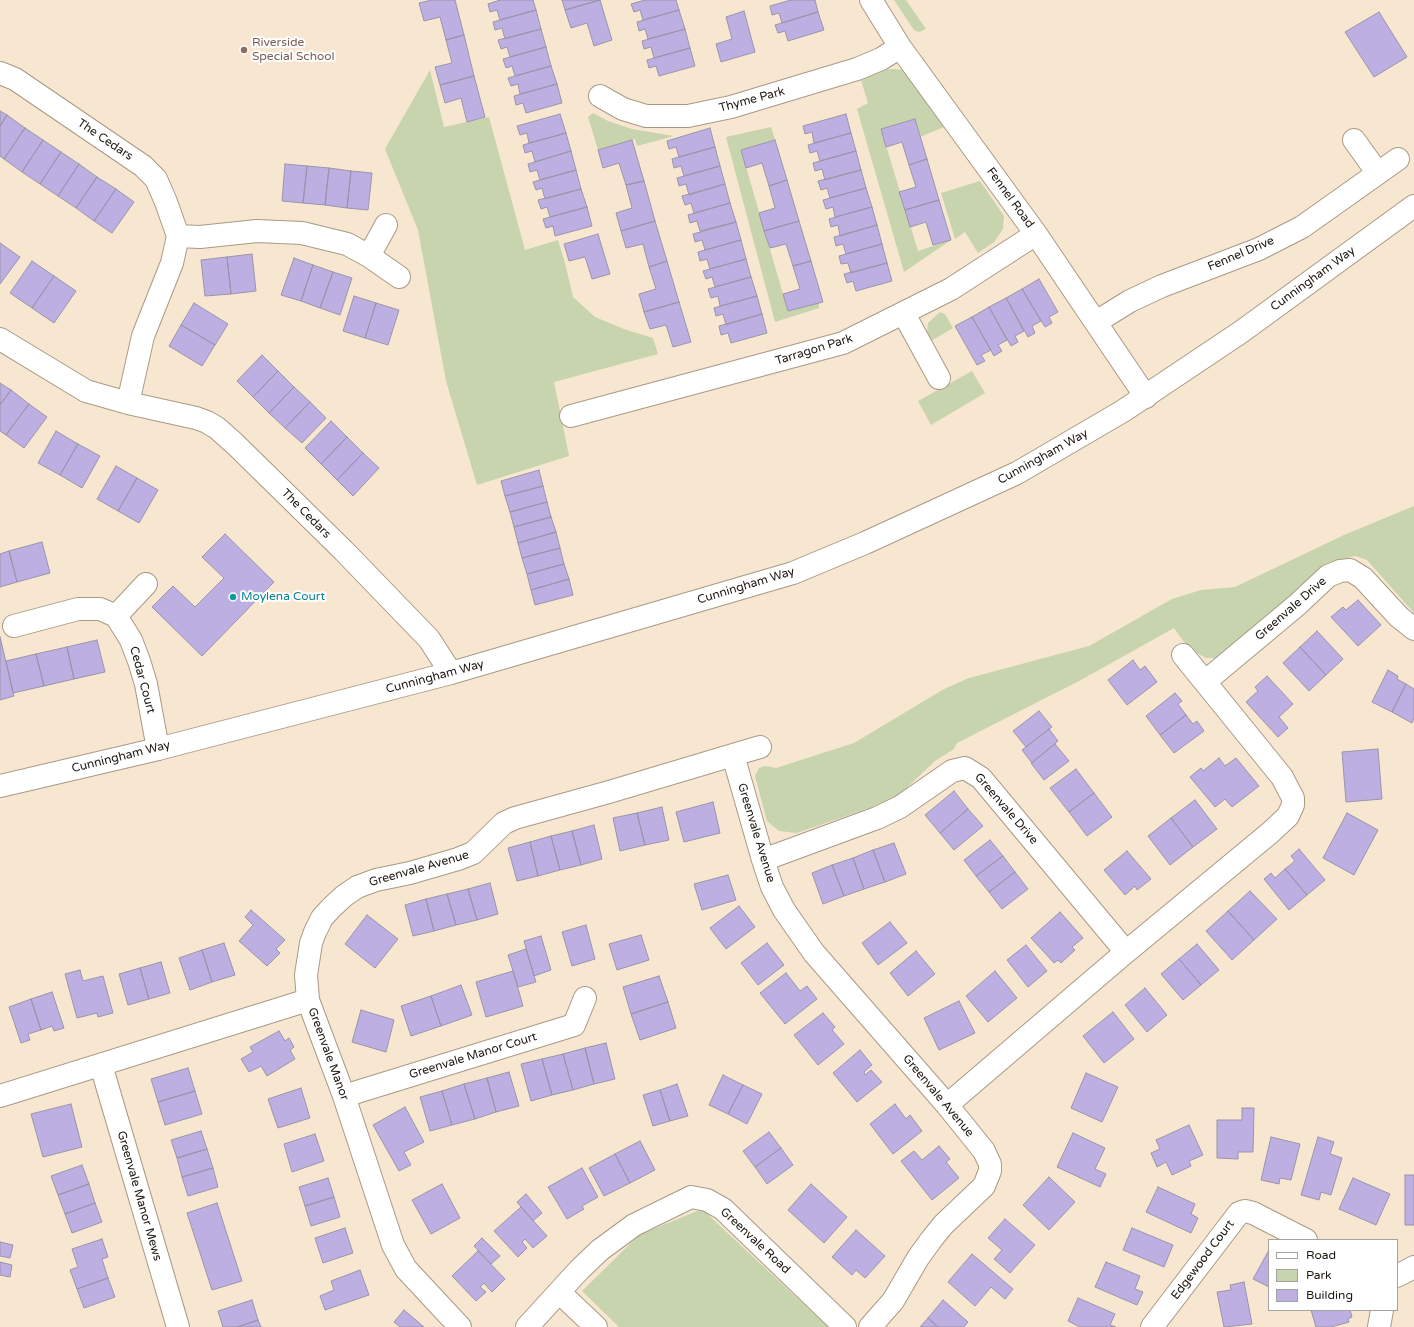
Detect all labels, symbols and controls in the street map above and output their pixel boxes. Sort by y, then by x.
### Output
place label: Riverside Special School [252,36,335,64]
marker: Riverside Special School [239,45,249,55]
street label: Thyme Park [718,84,786,116]
street label: The Cedars [74,116,136,164]
street label: Fennel Road [983,165,1037,231]
street label: Fennel Drive [1206,234,1276,274]
street label: Cunningham Way [1268,244,1358,314]
street label: Tarragon Park [774,331,854,369]
street label: Cunningham Way [995,426,1091,488]
street label: The Cedars [278,486,334,542]
street label: Cunningham Way [696,564,796,608]
street label: Greenvale Drive [1252,574,1330,644]
place label: Moylena Court [241,590,325,604]
marker: Moylena Court [228,592,238,602]
street label: Cedar Court [126,645,158,715]
street label: Cunningham Way [384,657,486,697]
street label: Cunningham Way [70,738,172,776]
street label: Greenvale Drive [971,770,1041,848]
street label: Greenvale Avenue [734,782,778,884]
street label: Greenvale Avenue [367,848,471,890]
street label: Greenvale Manor [305,1006,351,1102]
street label: Greenvale Manor Court [407,1030,539,1082]
street label: Greenvale Avenue [899,1052,977,1140]
street label: Greenvale Manor Mews [114,1129,164,1263]
street label: Greenvale Road [717,1205,793,1277]
street label: Edgewood Court [1168,1217,1238,1303]
legend [1268,1239,1398,1311]
text: Road [1306,1248,1336,1262]
text: Park [1306,1268,1332,1282]
text: Building [1306,1288,1353,1302]

